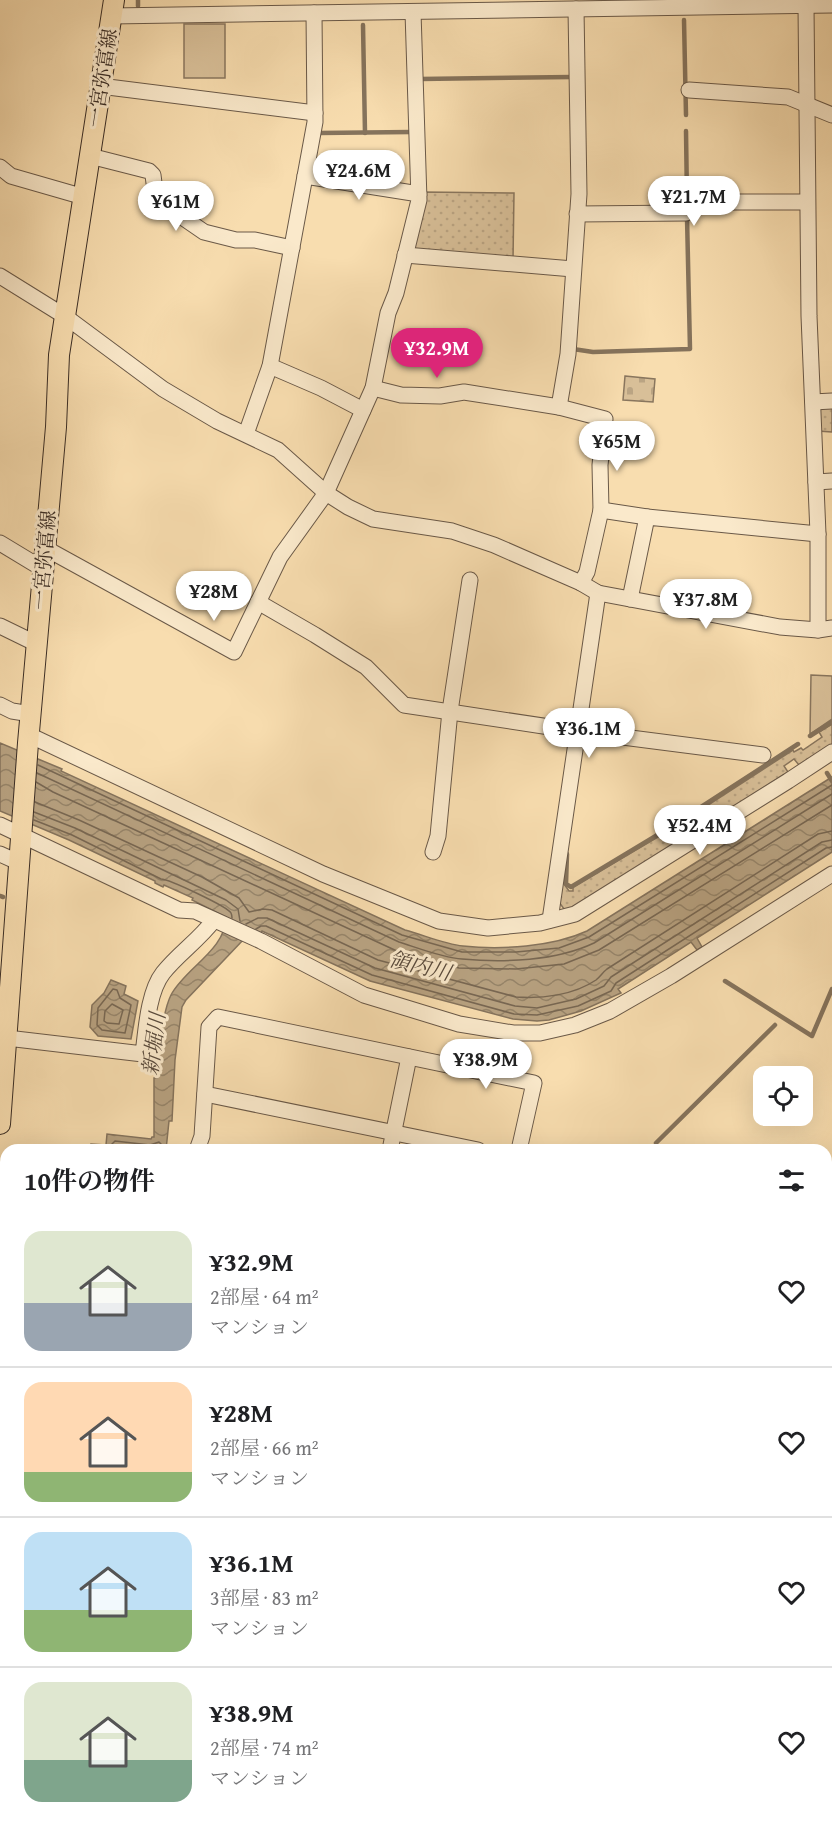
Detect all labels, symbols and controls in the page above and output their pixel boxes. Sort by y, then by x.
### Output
street label: 一宮弥富線 [79,26,124,130]
pin: ¥24.6M [310,150,408,201]
text: ¥24.6M [327,155,391,184]
pin: ¥21.7M [645,176,743,227]
pin: ¥61M [140,181,212,232]
text: ¥21.7M [662,181,726,210]
text: ¥61M [152,186,200,215]
pin: ¥32.9M [388,328,486,379]
text: ¥32.9M [405,333,469,362]
pin: ¥65M [581,421,653,472]
text: ¥65M [593,426,641,455]
street label: 一宮弥富線 [25,509,62,611]
pin: ¥28M [178,571,250,622]
text: ¥28M [190,576,238,605]
pin: ¥37.8M [657,579,755,630]
text: ¥37.8M [674,584,738,613]
pin: ¥36.1M [540,708,638,759]
text: ¥36.1M [557,713,621,742]
pin: ¥52.4M [651,805,749,856]
text: ¥52.4M [668,810,732,839]
water label: 領内川 [386,943,456,989]
water label: 新堀川 [134,1009,173,1077]
pin: ¥38.9M [437,1039,535,1090]
text: ¥38.9M [454,1044,518,1073]
map controls [753,1066,813,1126]
button: locate [753,1066,813,1126]
text: 10件の物件 [24,1161,155,1200]
icon: filters [775,1164,808,1197]
text: ¥32.9M [210,1242,294,1281]
icon: home [72,1255,144,1327]
icon: heart [775,1275,808,1308]
text: 2部屋 · 64 m² [210,1282,319,1311]
text: マンション [210,1312,309,1341]
text: ¥28M [210,1393,273,1432]
icon: home [72,1406,144,1478]
icon: heart [775,1426,808,1459]
text: 2部屋 · 66 m² [210,1433,319,1462]
text: マンション [210,1463,309,1492]
text: ¥36.1M [210,1543,294,1582]
icon: home [72,1556,144,1628]
icon: heart [775,1576,808,1609]
text: 3部屋 · 83 m² [210,1583,319,1612]
text: マンション [210,1613,309,1642]
text: ¥38.9M [210,1693,294,1732]
icon: home [72,1706,144,1778]
icon: heart [775,1726,808,1759]
text: 2部屋 · 74 m² [210,1733,319,1762]
text: マンション [210,1763,309,1792]

